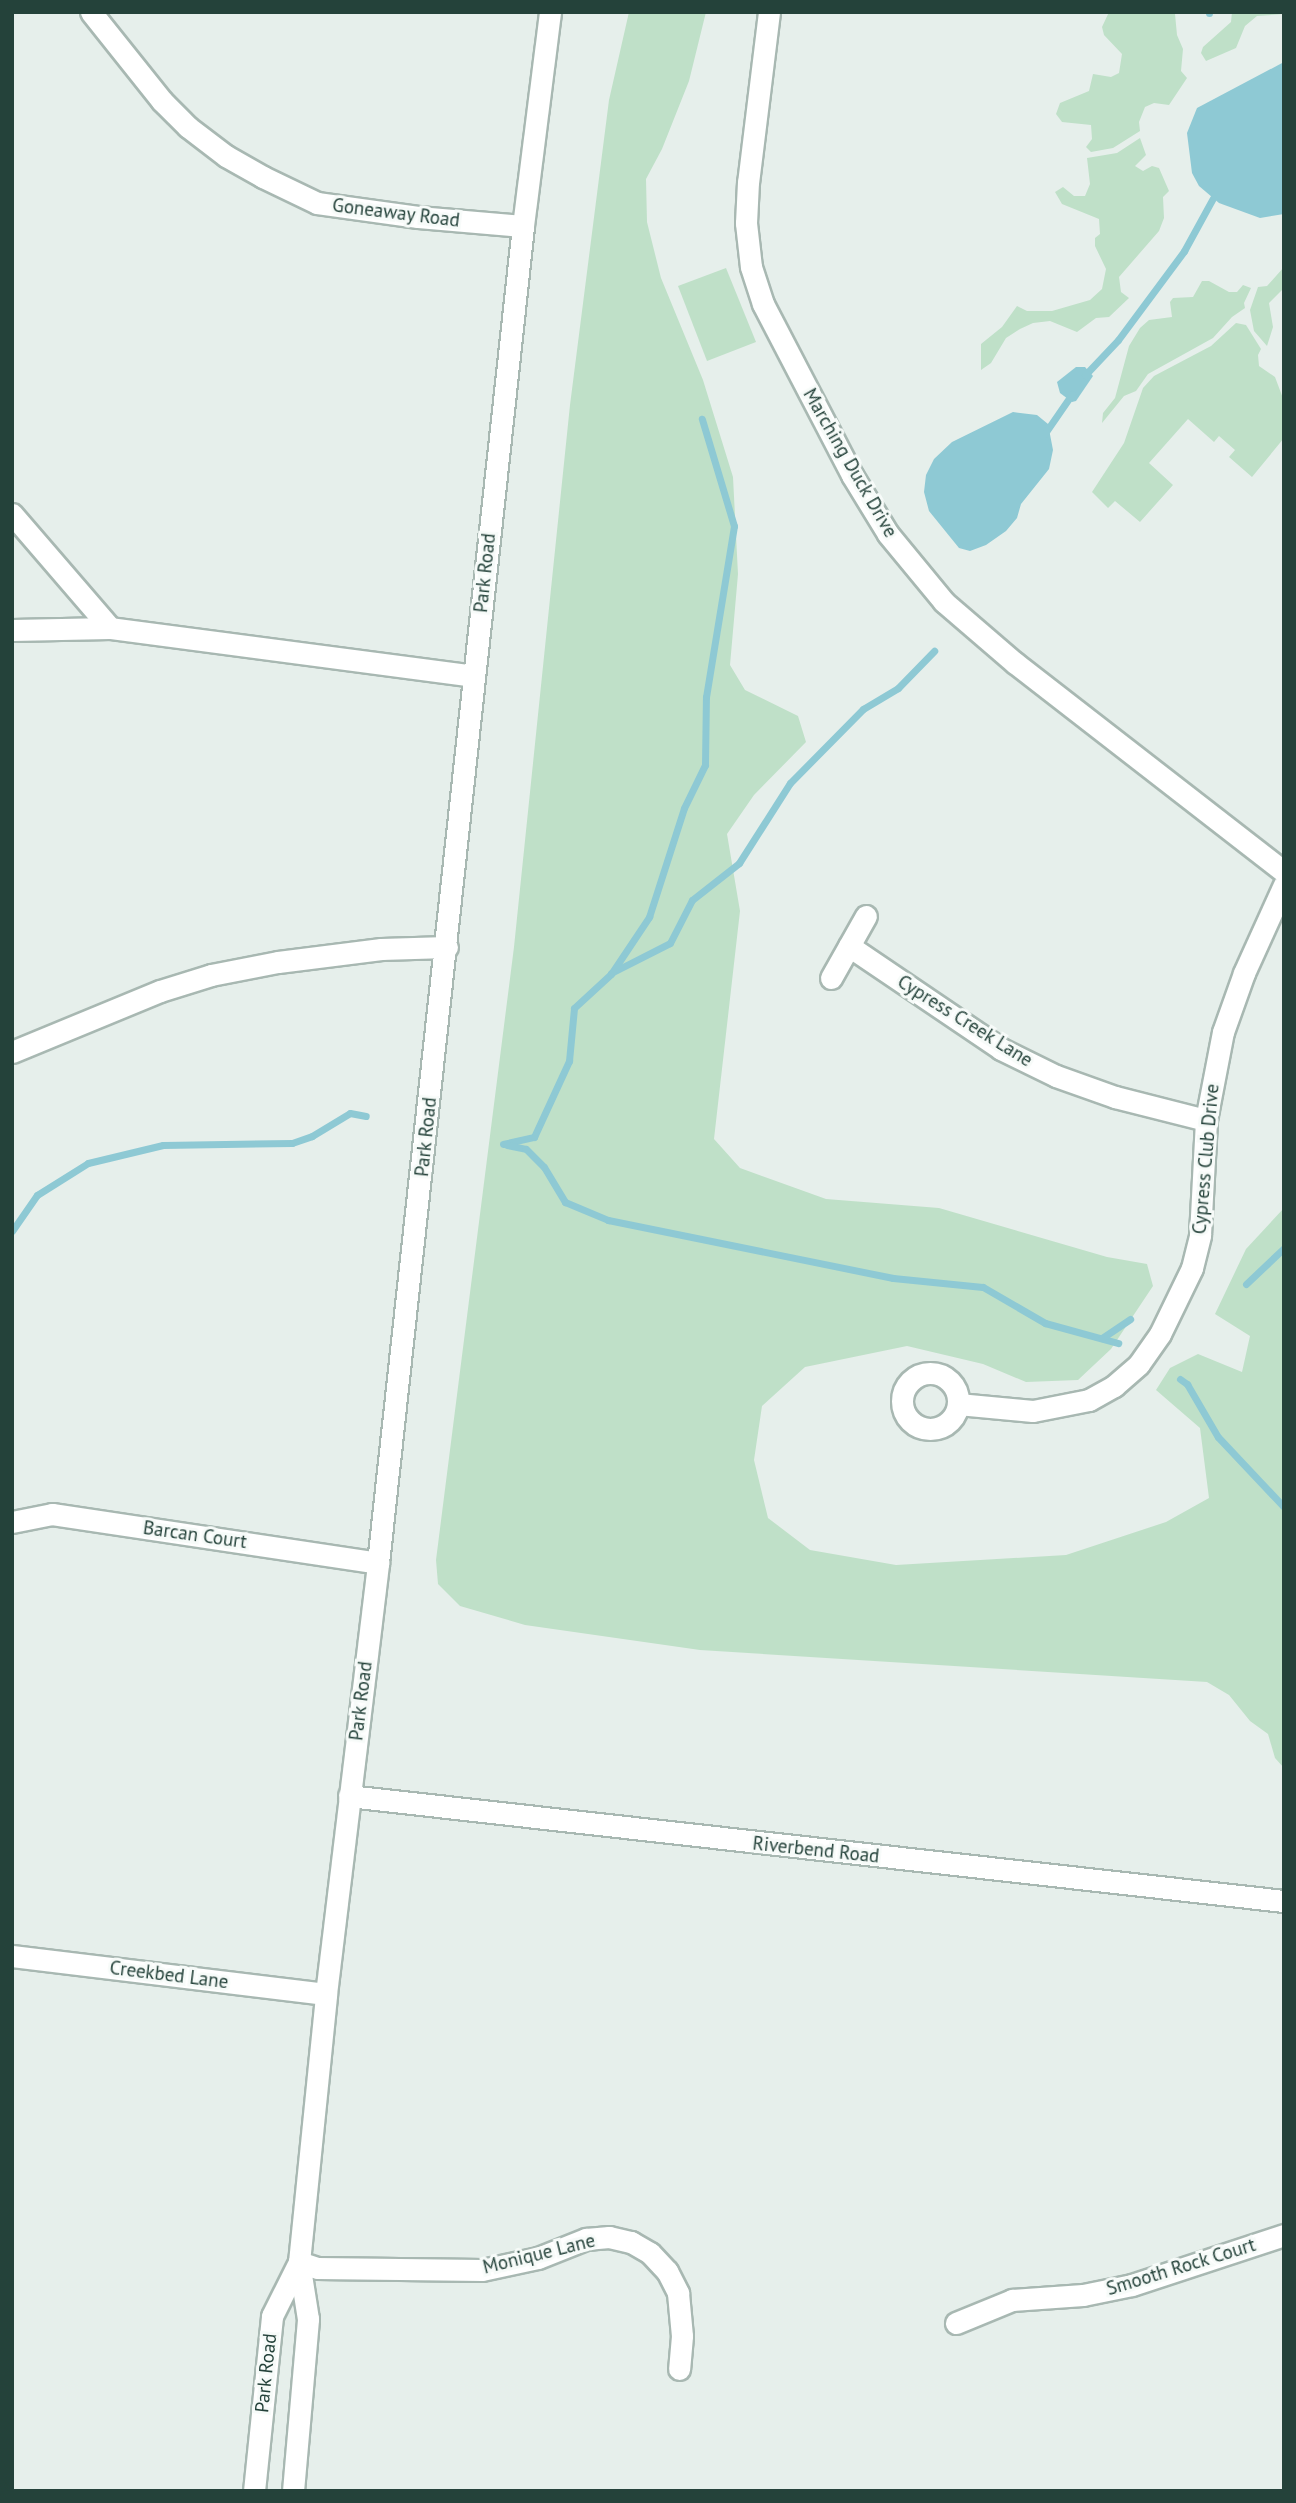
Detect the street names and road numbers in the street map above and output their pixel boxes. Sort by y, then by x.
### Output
street label: Goneaway Road [331,194,461,232]
street label: Marching Duck Drive [798,384,902,542]
street label: Park Road [469,532,501,614]
street label: Cypress Creek Lane [893,970,1037,1072]
street label: Cypress Club Drive [1188,1083,1224,1235]
street label: Park Road [410,1096,442,1178]
street label: Barcan Court [142,1516,248,1554]
street label: Park Road [345,1660,377,1742]
street label: Riverbend Road [752,1832,880,1868]
street label: Creekbed Lane [108,1956,230,1994]
street label: Monique Lane [481,2229,597,2279]
street label: Smooth Rock Court [1103,2233,1259,2301]
street label: Park Road [250,2332,282,2414]

